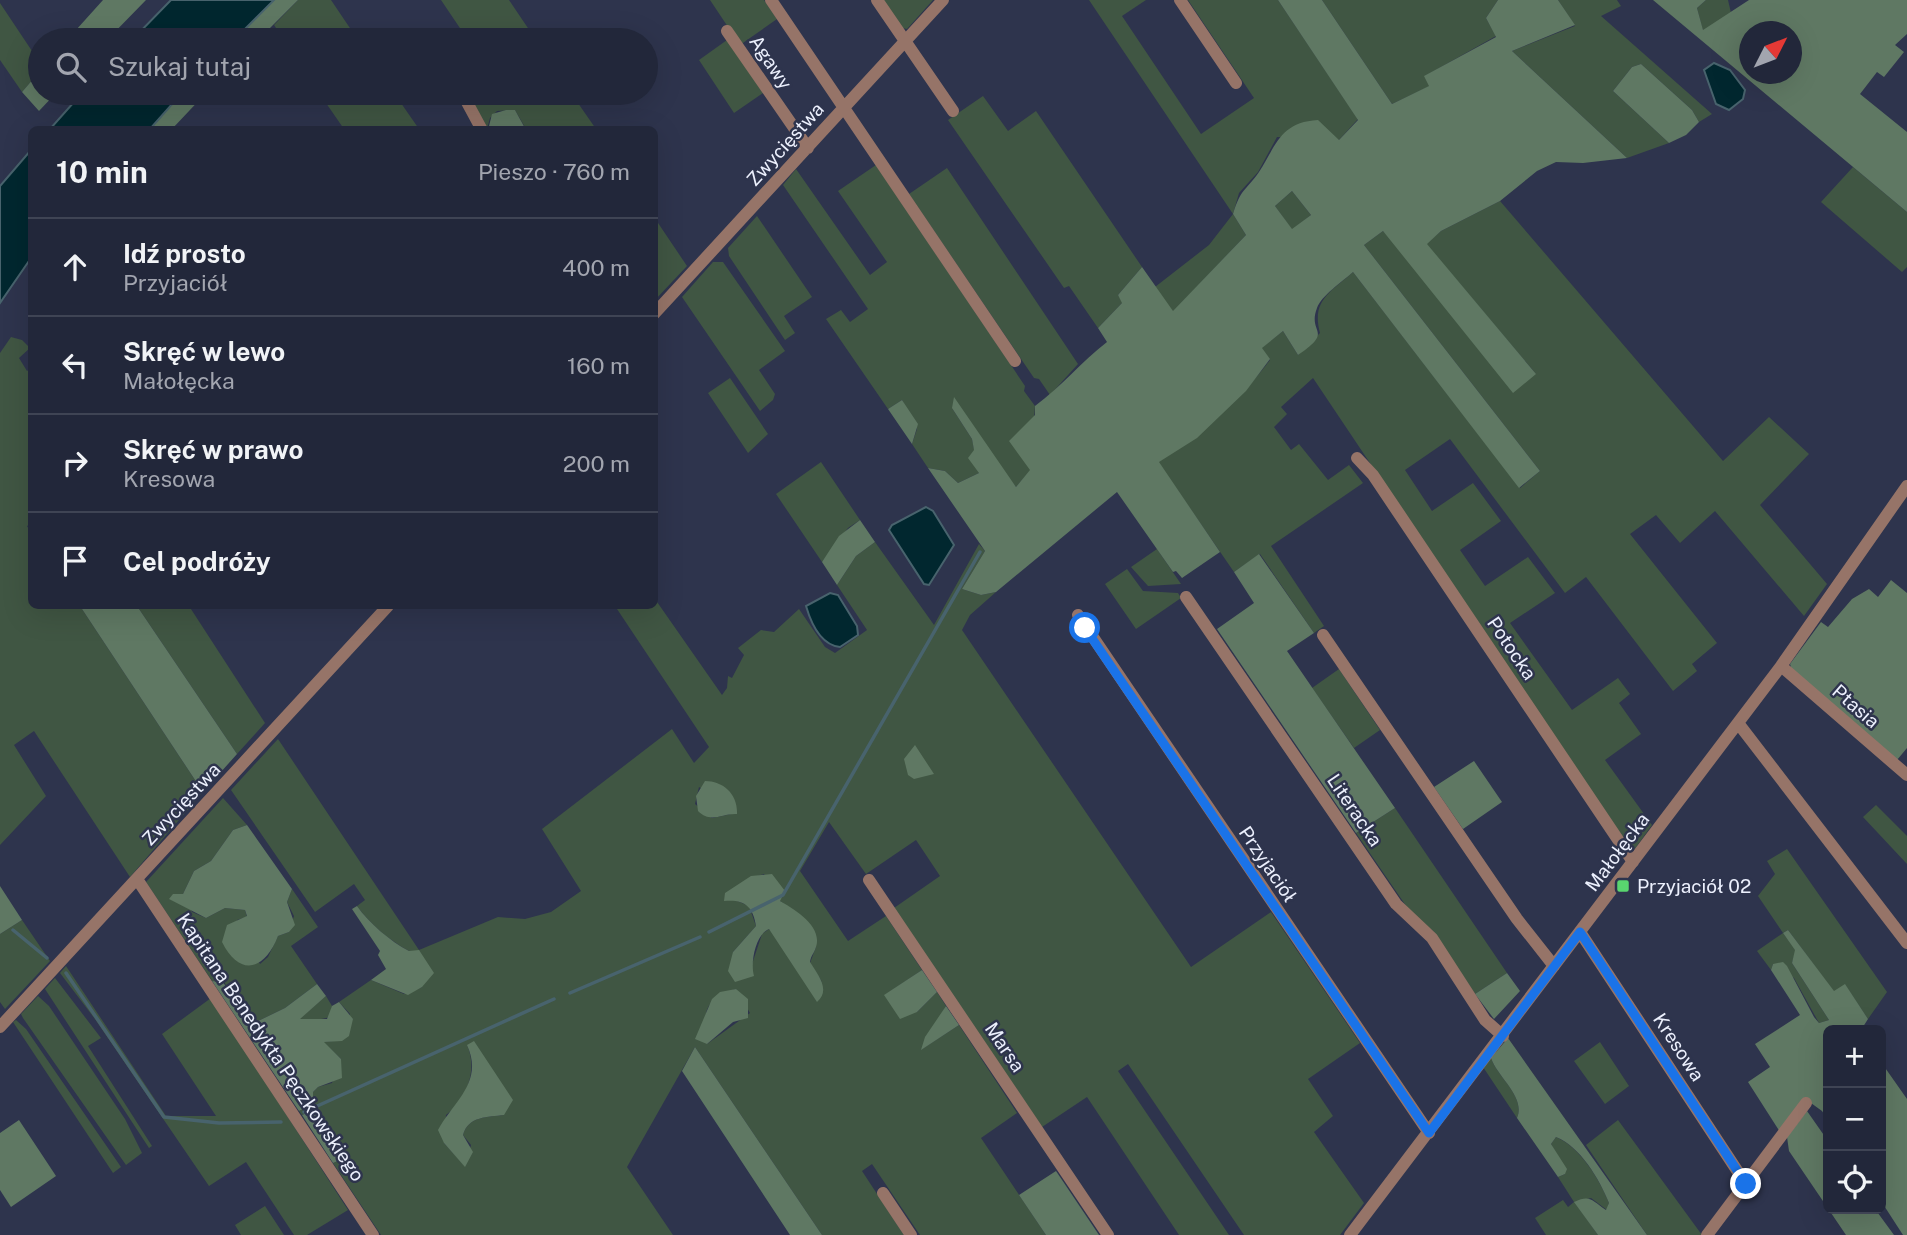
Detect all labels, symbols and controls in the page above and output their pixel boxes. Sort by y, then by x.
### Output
north arrow [1739,21,1802,84]
search box [28,28,658,105]
street label: Agawy [745,31,797,93]
icon: search [52,48,90,86]
text: Szukaj tutaj [108,51,251,82]
street label: Zwycięstwa [742,98,828,190]
text: 10 min [56,154,148,190]
text: Pieszo · 760 m [478,158,630,185]
text: Idź prosto [123,238,246,269]
icon: ahead [56,248,94,286]
text: 400 m [562,254,630,281]
text: Przyjaciół [123,269,228,296]
text: Skręć w lewo [123,336,285,367]
icon: left [56,346,94,384]
text: 160 m [567,352,630,379]
text: Małołęcka [123,367,235,394]
text: Skręć w prawo [123,434,303,465]
icon: right [56,444,94,482]
text: 200 m [563,450,630,477]
text: Kresowa [123,465,215,492]
icon: arrive [56,542,94,580]
text: Cel podróży [123,546,271,577]
route start [1069,612,1100,643]
street label: Potocka [1483,612,1541,684]
street label: Ptasia [1828,680,1884,732]
street label: Zwycięstwa [137,758,225,850]
street label: Literacka [1323,770,1387,850]
street label: Małołęcka [1580,809,1654,895]
street label: Przyjaciół [1235,822,1301,906]
place label: Przyjaciół 02 [1637,875,1751,897]
marker: Przyjaciół 02 [1615,878,1631,894]
street label: Kapitana Benedykta Pęczkowskiego [173,909,369,1185]
street label: Kresowa [1649,1009,1709,1085]
street label: Marsa [981,1018,1029,1076]
map controls [1823,1025,1886,1214]
button: + [1823,1025,1886,1088]
button: − [1823,1088,1886,1151]
button: locate [1823,1151,1886,1214]
route end [1730,1168,1761,1199]

